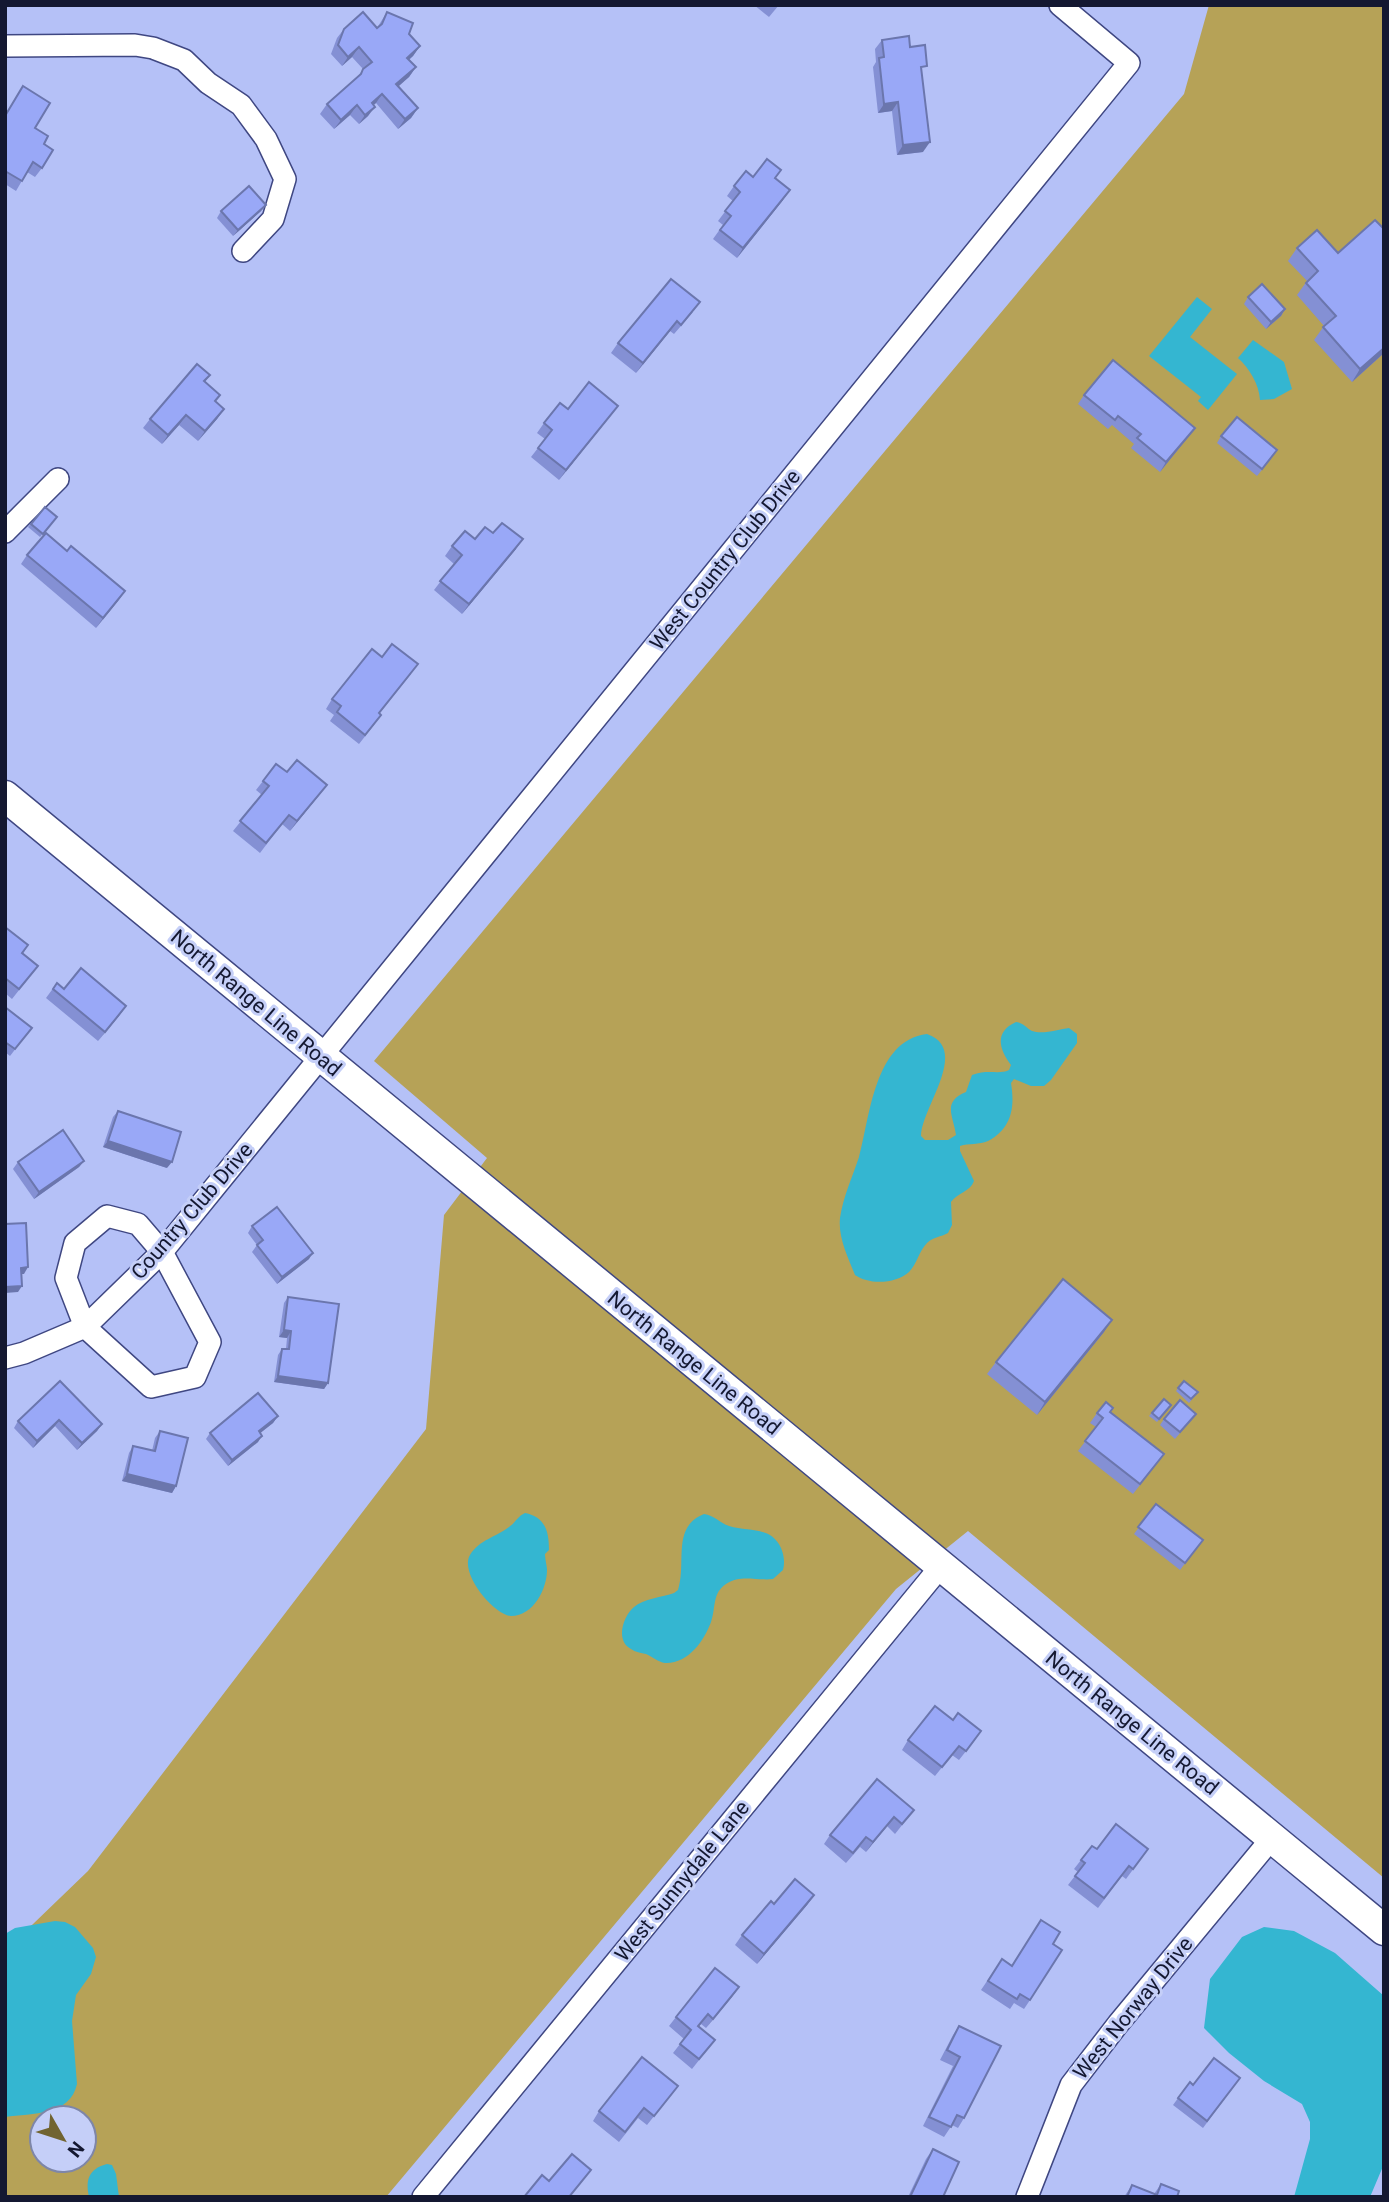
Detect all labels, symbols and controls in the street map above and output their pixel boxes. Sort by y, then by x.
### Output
street label: West Country Club Drive [645,465,805,655]
street label: North Range Line Road [166,925,346,1081]
street label: Country Club Drive [126,1138,258,1284]
street label: North Range Line Road [603,1286,785,1440]
street label: North Range Line Road [1041,1646,1223,1800]
street label: West Sunnydale Lane [610,1796,754,1966]
street label: West Norway Drive [1068,1932,1198,2084]
north arrow [28,2104,98,2174]
text: N [63,2137,89,2162]

